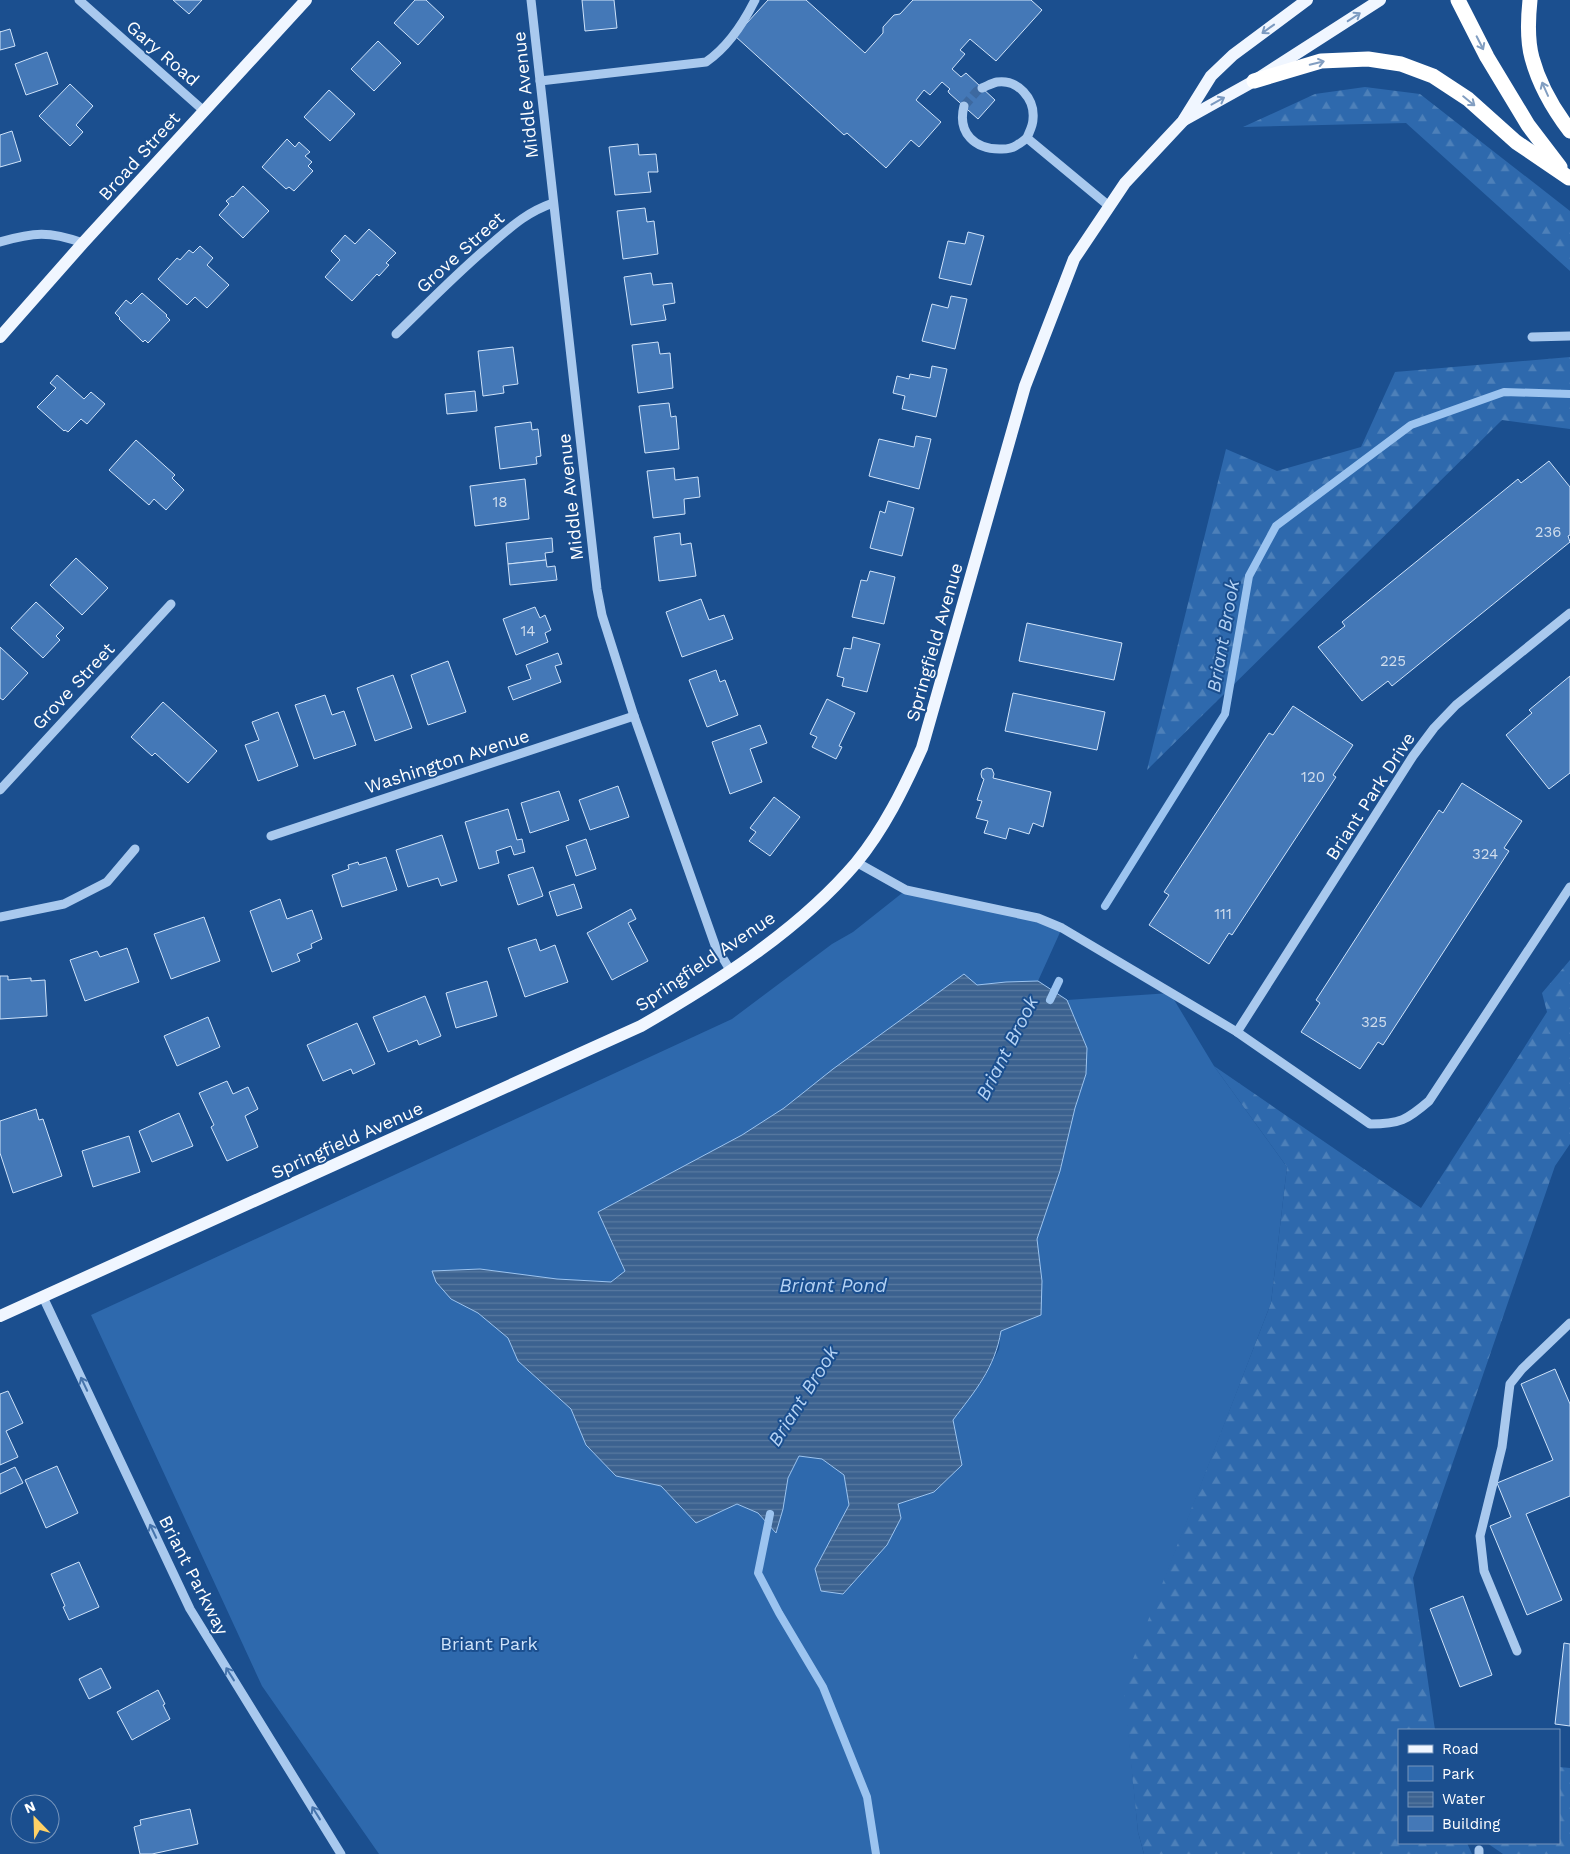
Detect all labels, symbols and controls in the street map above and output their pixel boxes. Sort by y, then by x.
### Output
one-way arrow [1346,12,1360,22]
street label: Gary Road [122,16,204,90]
one-way arrow [1261,24,1275,34]
street label: Middle Avenue [508,30,542,160]
one-way arrow [1475,36,1485,51]
one-way arrow [1309,58,1325,67]
one-way arrow [1540,82,1550,97]
one-way arrow [1211,96,1226,106]
one-way arrow [1462,96,1476,106]
street label: Broad Street [94,107,184,204]
street label: Grove Street [412,207,509,297]
street label: Middle Avenue [553,432,587,562]
house number: 18 [492,493,508,511]
house number: 236 [1535,523,1561,541]
street label: Springfield Avenue [901,560,967,724]
water label: Briant Brook [1202,577,1244,694]
house number: 14 [520,622,536,640]
street label: Grove Street [27,638,119,734]
house number: 225 [1380,652,1406,670]
street label: Washington Avenue [362,725,532,797]
street label: Briant Park Drive [1321,728,1419,864]
house number: 120 [1301,768,1325,786]
house number: 324 [1472,845,1498,863]
house number: 111 [1214,905,1232,923]
street label: Springfield Avenue [631,907,779,1015]
water label: Briant Brook [971,992,1043,1104]
house number: 325 [1361,1013,1387,1031]
street label: Springfield Avenue [268,1097,426,1183]
water label: Briant Pond [779,1274,888,1297]
water label: Briant Brook [763,1341,843,1450]
one-way arrow [79,1377,89,1392]
street label: Briant Parkway [155,1512,233,1639]
one-way arrow [148,1524,158,1539]
park label: Briant Park [440,1633,538,1654]
one-way arrow [225,1668,235,1682]
legend [1398,1729,1560,1844]
text: Road [1442,1740,1479,1758]
text: Park [1442,1765,1475,1783]
text: Water [1442,1790,1485,1808]
north arrow [10,1794,60,1844]
text: N [22,1798,38,1816]
one-way arrow [310,1806,320,1820]
text: Building [1442,1815,1500,1833]

